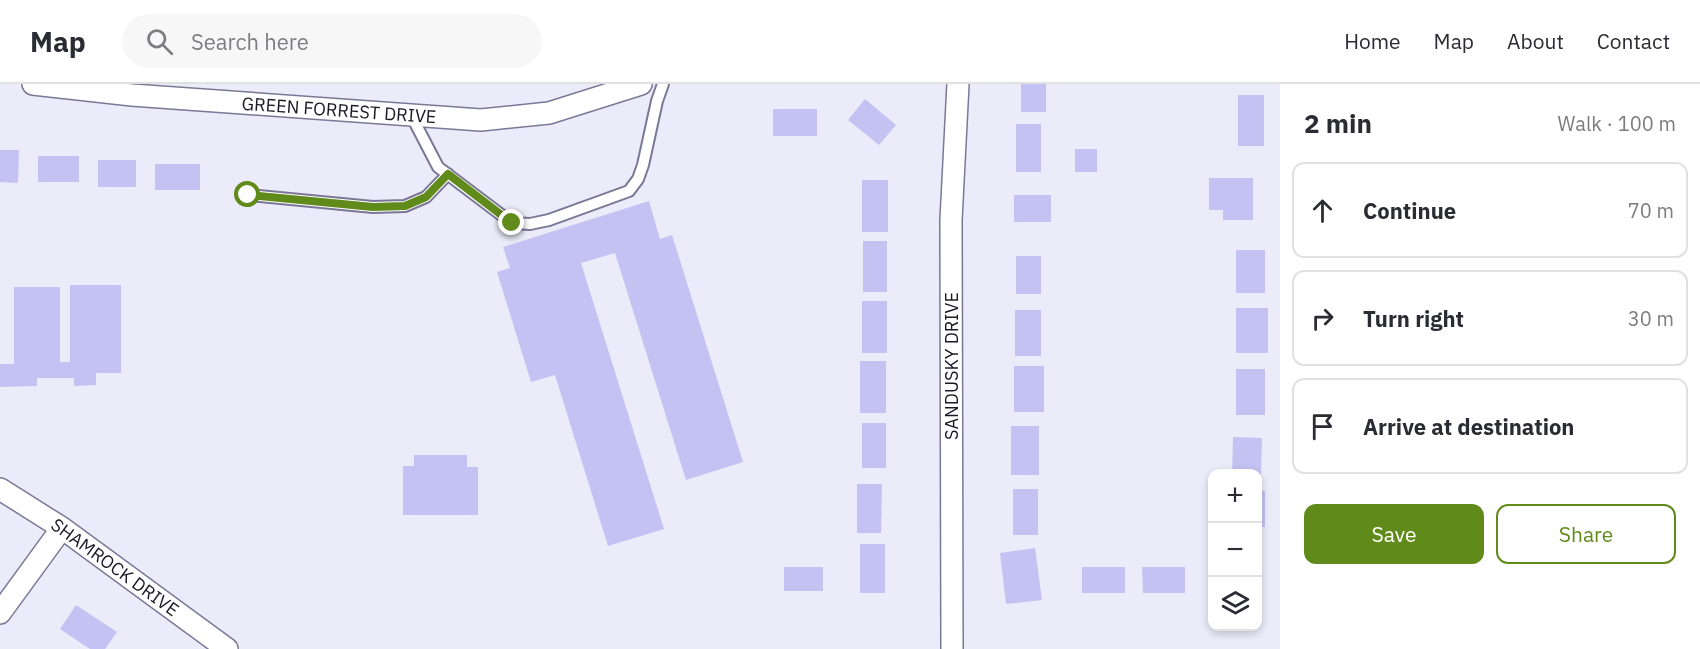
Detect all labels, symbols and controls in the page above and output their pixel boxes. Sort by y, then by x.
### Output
search box [122,14,542,68]
text: Map [30,23,86,60]
icon: search [143,25,176,58]
text: Search here [191,27,309,56]
text: Home [1344,27,1401,55]
text: Map [1434,27,1474,55]
text: About [1507,27,1564,55]
text: Contact [1597,27,1670,55]
street label: GREEN FORREST DRIVE [241,92,437,128]
text: 2 min [1304,106,1372,140]
text: Walk · 100 m [1558,110,1676,137]
route start [234,181,260,207]
icon: ahead [1306,194,1339,227]
text: Continue [1363,196,1456,225]
text: 70 m [1628,197,1674,224]
route end [498,209,524,235]
street label: SANDUSKY DRIVE [940,292,963,440]
icon: right [1306,302,1339,335]
text: Turn right [1363,304,1464,333]
text: 30 m [1628,305,1674,332]
icon: arrive [1306,410,1339,443]
text: Arrive at destination [1363,412,1574,441]
map controls [1208,469,1262,631]
button: + [1208,469,1262,523]
button: Save [1304,504,1484,564]
button: Share [1496,504,1676,564]
street label: SHAMROCK DRIVE [47,513,183,621]
button: − [1208,523,1262,577]
button: layers [1208,577,1262,631]

